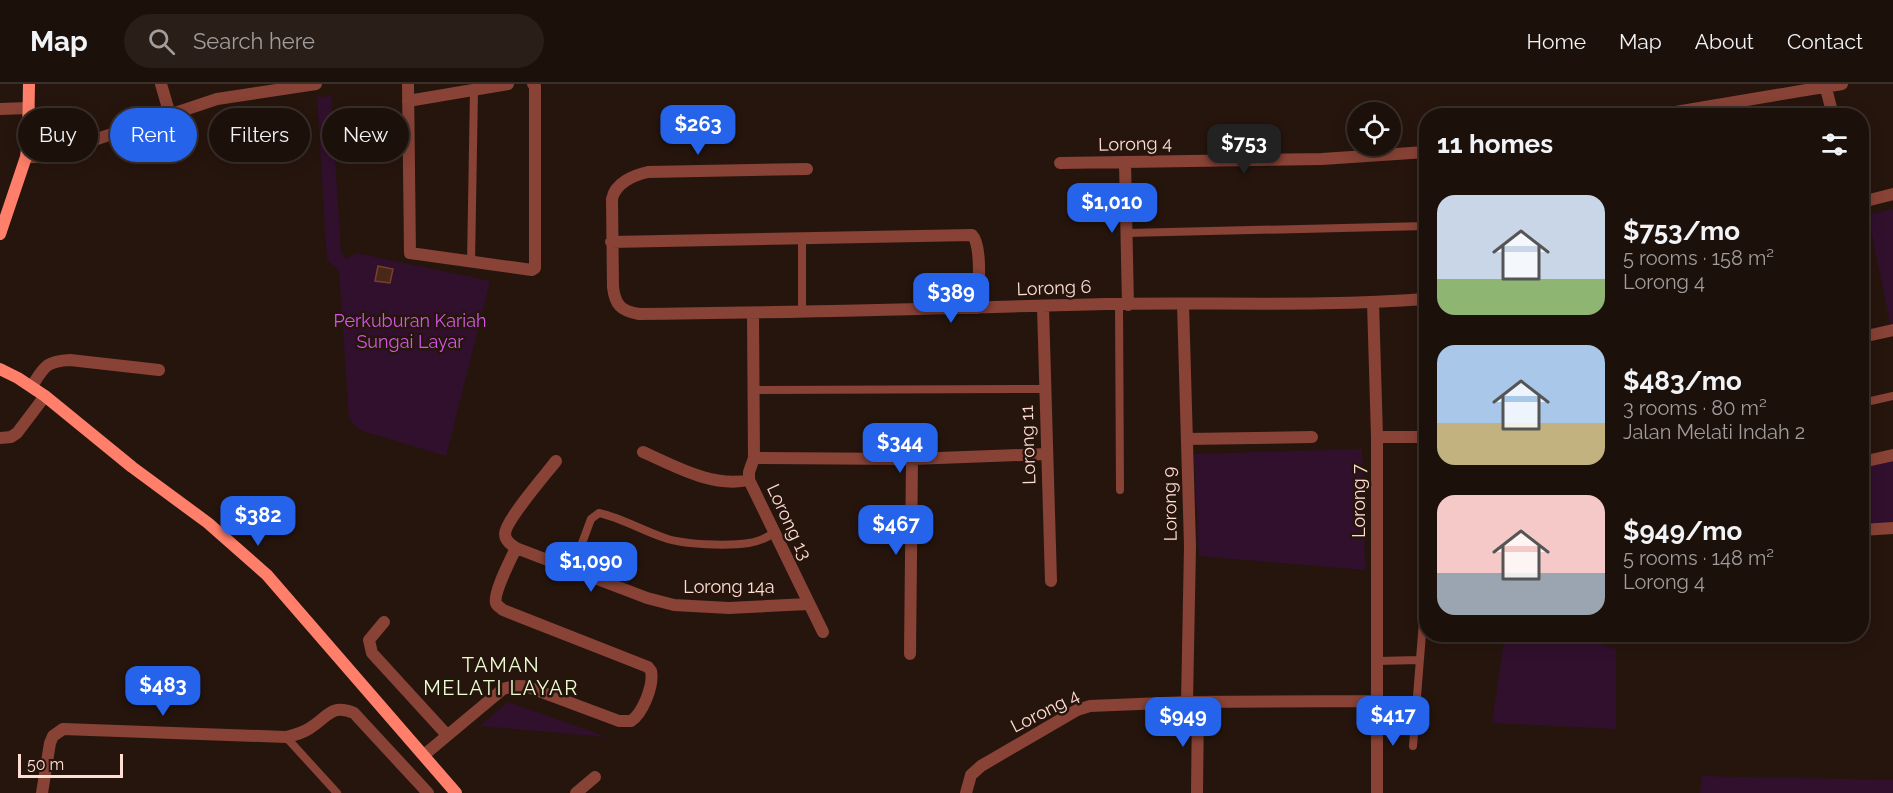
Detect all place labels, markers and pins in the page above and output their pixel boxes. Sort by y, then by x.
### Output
pin: $263 [662,105,734,156]
pin: $753 [1208,124,1280,175]
pin: $1,010 [1063,183,1161,234]
pin: $389 [915,273,987,324]
pin: $344 [864,423,936,474]
pin: $382 [222,496,294,547]
pin: $467 [860,505,932,556]
pin: $1,090 [542,542,640,593]
pin: $483 [127,666,199,717]
pin: $417 [1357,696,1429,747]
pin: $949 [1147,697,1219,748]

